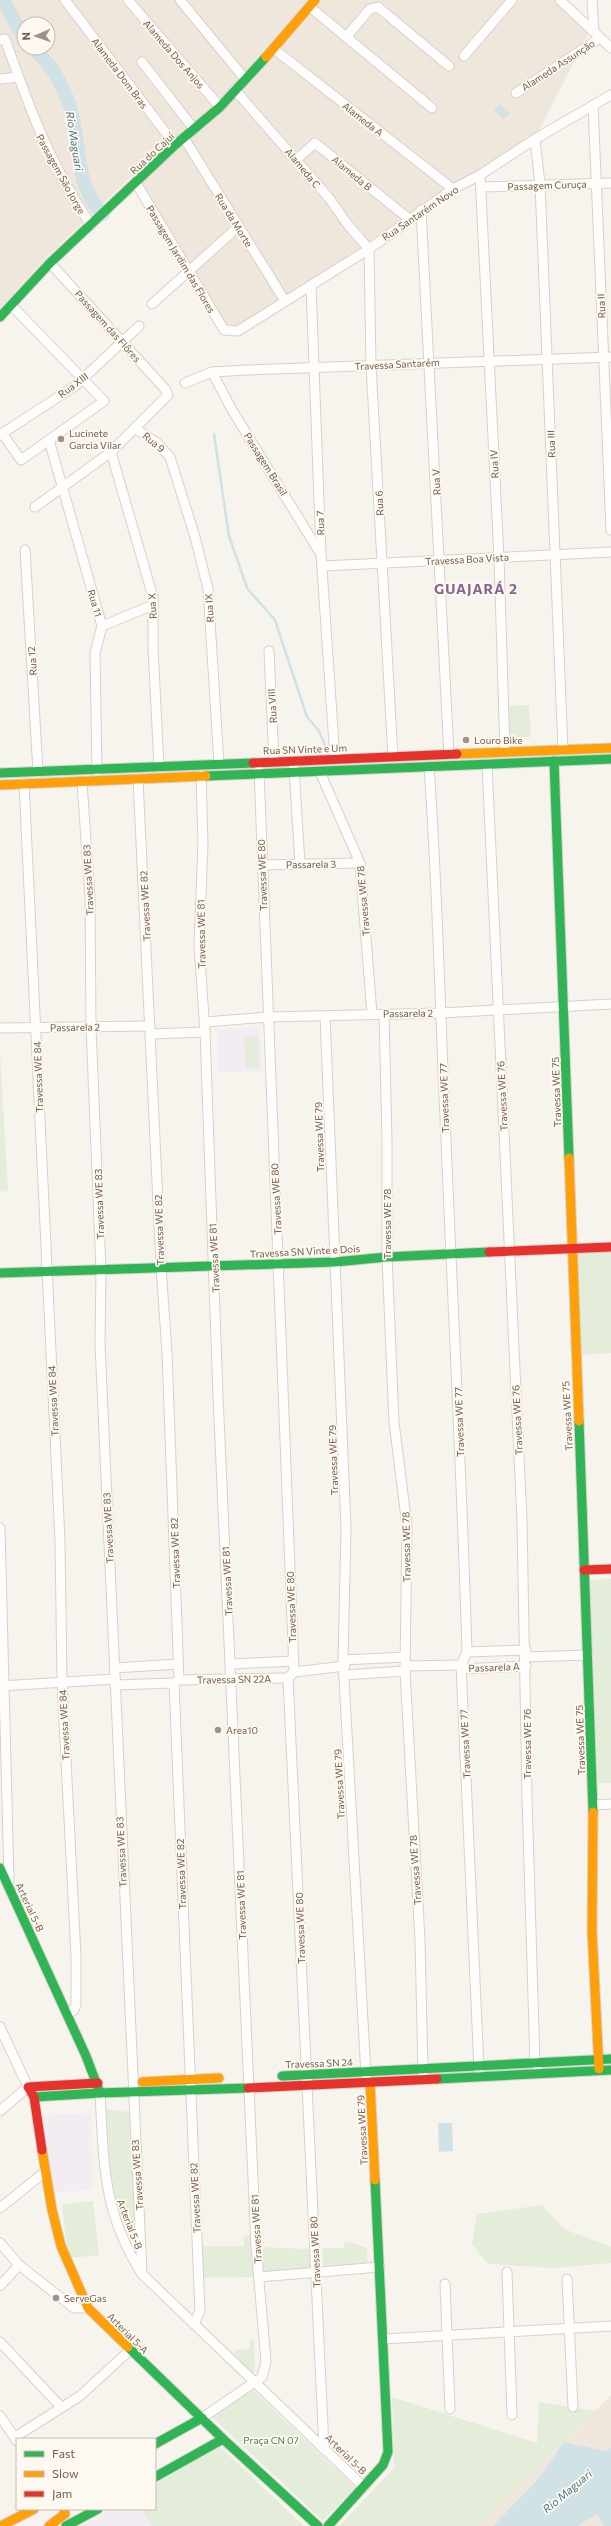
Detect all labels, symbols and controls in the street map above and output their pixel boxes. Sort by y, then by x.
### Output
north arrow [16,16,56,56]
street label: Alameda Dos Anjos [141,17,207,91]
text: N [19,32,32,41]
street label: Alameda Dom Bras [89,35,151,111]
street label: Alameda Assunção [519,37,597,93]
street label: Alameda A [340,99,386,139]
water label: Rio Maguari [64,110,86,173]
street label: Rua do Cajuí [127,129,177,176]
street label: Passagem São Jorge [34,132,88,216]
street label: Alameda C [283,146,323,191]
street label: Alameda B [330,153,375,193]
street label: Passagem Curuça [507,178,587,192]
street label: Rua Santarém Novo [380,183,460,243]
street label: Rua da Morte [213,191,255,249]
street label: Passagem Jardim das Flores [144,203,218,315]
street label: Passagem das Flôres [73,288,144,365]
street label: Rua II [595,293,607,319]
street label: Travessa Santarém [354,356,440,372]
street label: Rua XIII [56,370,90,400]
place label: Lucinete Garcia Vilar [69,427,121,451]
street label: Rua 9 [140,429,168,455]
street label: Passagem Brasil [242,430,290,498]
street label: Rua III [545,430,557,458]
marker: Lucinete Garcia Vilar [56,434,66,444]
street label: Rua IV [487,449,501,479]
street label: Rua V [429,468,443,495]
street label: Rua 6 [372,490,386,516]
street label: Rua 7 [314,510,326,536]
street label: Travessa Boa Vista [425,551,509,567]
district label: GUAJARÁ 2 [434,580,518,597]
street label: Rua 11 [85,588,105,618]
street label: Rua X [145,592,159,619]
street label: Rua IX [202,593,216,623]
street label: Rua 12 [25,646,39,676]
street label: Rua VIII [265,688,279,724]
place label: Louro Bike [474,734,523,746]
marker: Louro Bike [461,735,471,745]
street label: Rua SN Vinte e Um [263,742,347,756]
street label: Travessa WE 80 [255,839,269,911]
street label: Travessa WE 83 [80,844,96,916]
street label: Passarela 3 [286,858,337,870]
street label: Travessa WE 78 [354,865,372,937]
street label: Travessa WE 82 [137,870,153,942]
street label: Travessa WE 81 [194,899,208,969]
street label: Passarela 2 [383,1007,434,1019]
street label: Passarela 2 [50,1021,101,1033]
street label: Travessa WE 84 [31,1041,45,1113]
street label: Travessa WE 75 [549,1057,563,1127]
street label: Travessa WE 76 [494,1061,510,1131]
street label: Travessa WE 77 [437,1063,451,1133]
street label: Travessa WE 79 [312,1102,326,1172]
street label: Travessa WE 80 [268,1163,284,1235]
street label: Travessa WE 83 [92,1168,106,1240]
street label: Travessa WE 78 [381,1189,393,1259]
street label: Travessa WE 82 [152,1194,166,1266]
street label: Travessa WE 81 [206,1223,222,1293]
street label: Travessa SN Vinte e Dois [250,1242,361,1260]
street label: Travessa WE 84 [45,1365,61,1437]
street label: Travessa WE 75 [559,1380,575,1451]
street label: Travessa WE 76 [509,1385,525,1455]
street label: Travessa WE 77 [452,1387,466,1457]
street label: Travessa WE 79 [326,1425,340,1495]
street label: Travessa WE 83 [100,1492,116,1564]
street label: Travessa WE 78 [399,1512,413,1582]
street label: Travessa WE 82 [168,1517,182,1589]
street label: Travessa WE 81 [219,1546,235,1616]
street label: Travessa WE 80 [284,1571,298,1643]
street label: Passarela A [468,1660,520,1674]
street label: Travessa SN 22A [197,1672,271,1686]
street label: Travessa WE 84 [56,1689,72,1761]
street label: Travessa WE 75 [573,1705,587,1775]
street label: Travessa WE 77 [457,1709,473,1779]
street label: Travessa WE 76 [521,1709,533,1779]
place label: Area10 [226,1724,258,1736]
marker: Area10 [213,1725,223,1735]
street label: Travessa WE 79 [331,1749,347,1819]
street label: Travessa WE 83 [113,1816,129,1888]
street label: Travessa WE 78 [407,1834,423,1906]
street label: Travessa WE 82 [174,1838,188,1910]
street label: Travessa WE 81 [234,1870,248,1940]
street label: Arterial 5-B [13,1881,47,1934]
street label: Travessa WE 80 [293,1892,307,1964]
street label: Travessa SN 24 [285,2056,353,2070]
street label: Travessa WE 79 [354,2095,370,2165]
street label: Travessa WE 83 [129,2139,145,2211]
street label: Travessa WE 82 [187,2162,203,2234]
street label: Travessa WE 81 [248,2194,264,2264]
street label: Arterial 5-B [115,2197,145,2251]
street label: Travessa WE 80 [307,2216,323,2288]
place label: ServeGas [64,2292,107,2304]
marker: ServeGas [51,2293,61,2303]
street label: Arterial 5-A [105,2310,151,2356]
street label: Arterial 5-B [323,2431,370,2477]
park label: Praça CN 07 [243,2434,299,2446]
legend [16,2438,156,2510]
text: Fast [52,2446,75,2460]
text: Slow [52,2466,79,2480]
water label: Rio Maguari [540,2466,595,2515]
text: Jam [52,2486,72,2501]

